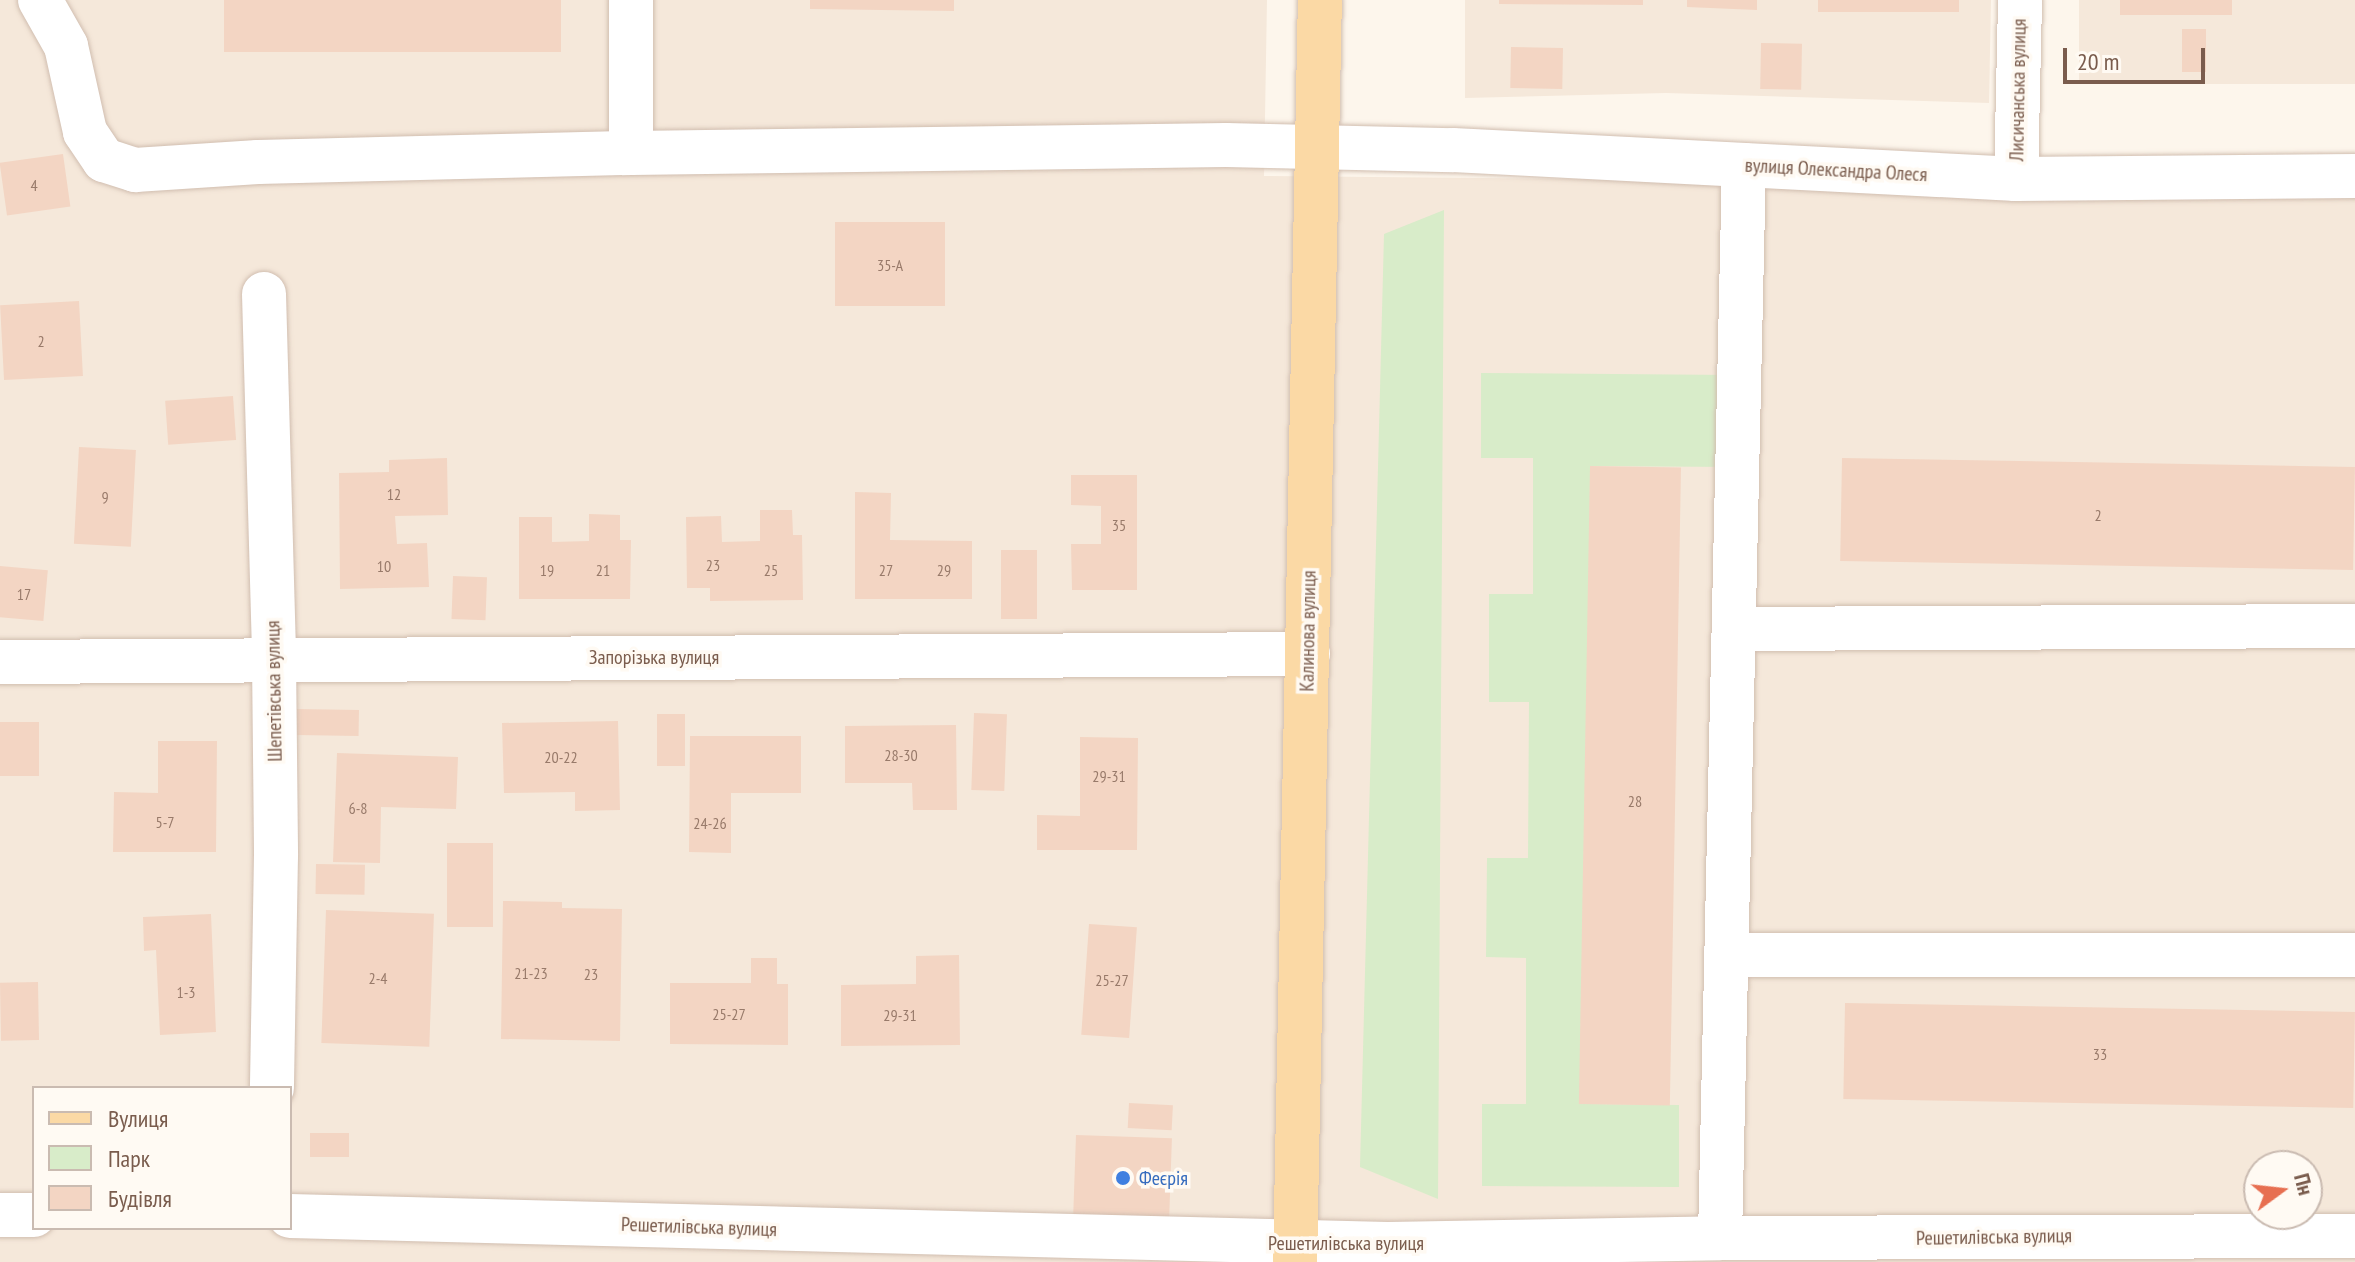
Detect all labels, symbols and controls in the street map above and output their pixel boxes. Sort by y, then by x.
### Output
street label: Лисичанська вулиця [2005,18,2031,162]
scale bar [2067,32,2209,82]
text: 20 m [2077,46,2119,77]
street label: вулиця Олександра Олеся [1744,153,1928,187]
house number: 4 [30,175,38,195]
house number: 35-А [877,255,903,275]
house number: 2 [37,331,45,351]
house number: 12 [387,484,401,504]
house number: 9 [101,487,109,507]
house number: 2 [2094,505,2102,525]
house number: 35 [1112,515,1126,535]
house number: 23 [706,555,720,575]
house number: 10 [377,556,391,576]
house number: 19 [540,560,554,580]
house number: 21 [596,560,610,580]
house number: 25 [764,560,778,580]
house number: 27 [879,560,893,580]
house number: 29 [937,560,951,580]
street label: Калинова вулиця [1295,570,1321,692]
house number: 17 [17,584,31,604]
street label: Шепетівська вулиця [261,620,287,762]
street label: Запорізька вулиця [589,645,719,669]
house number: 28-30 [884,745,918,765]
house number: 20-22 [544,747,578,767]
house number: 29-31 [1092,766,1126,786]
house number: 28 [1628,791,1642,811]
house number: 6-8 [348,798,368,818]
house number: 5-7 [155,812,175,832]
house number: 24-26 [693,813,727,833]
house number: 21-23 [514,963,548,983]
house number: 23 [584,964,598,984]
house number: 2-4 [368,968,388,988]
house number: 25-27 [1095,970,1129,990]
house number: 1-3 [176,982,196,1002]
house number: 25-27 [712,1004,746,1024]
house number: 29-31 [883,1005,917,1025]
house number: 33 [2093,1044,2107,1064]
legend [32,1086,292,1230]
text: Вулиця [108,1103,168,1134]
text: Парк [108,1143,150,1174]
north arrow [2243,1150,2323,1230]
place label: Феєрія [1139,1166,1188,1190]
marker: Феєрія [1114,1169,1132,1187]
text: Пн [2288,1170,2321,1198]
text: Будівля [108,1183,172,1214]
street label: Решетилівська вулиця [621,1212,777,1242]
street label: Решетилівська вулиця [1916,1224,2072,1250]
street label: Решетилівська вулиця [1268,1231,1424,1255]

